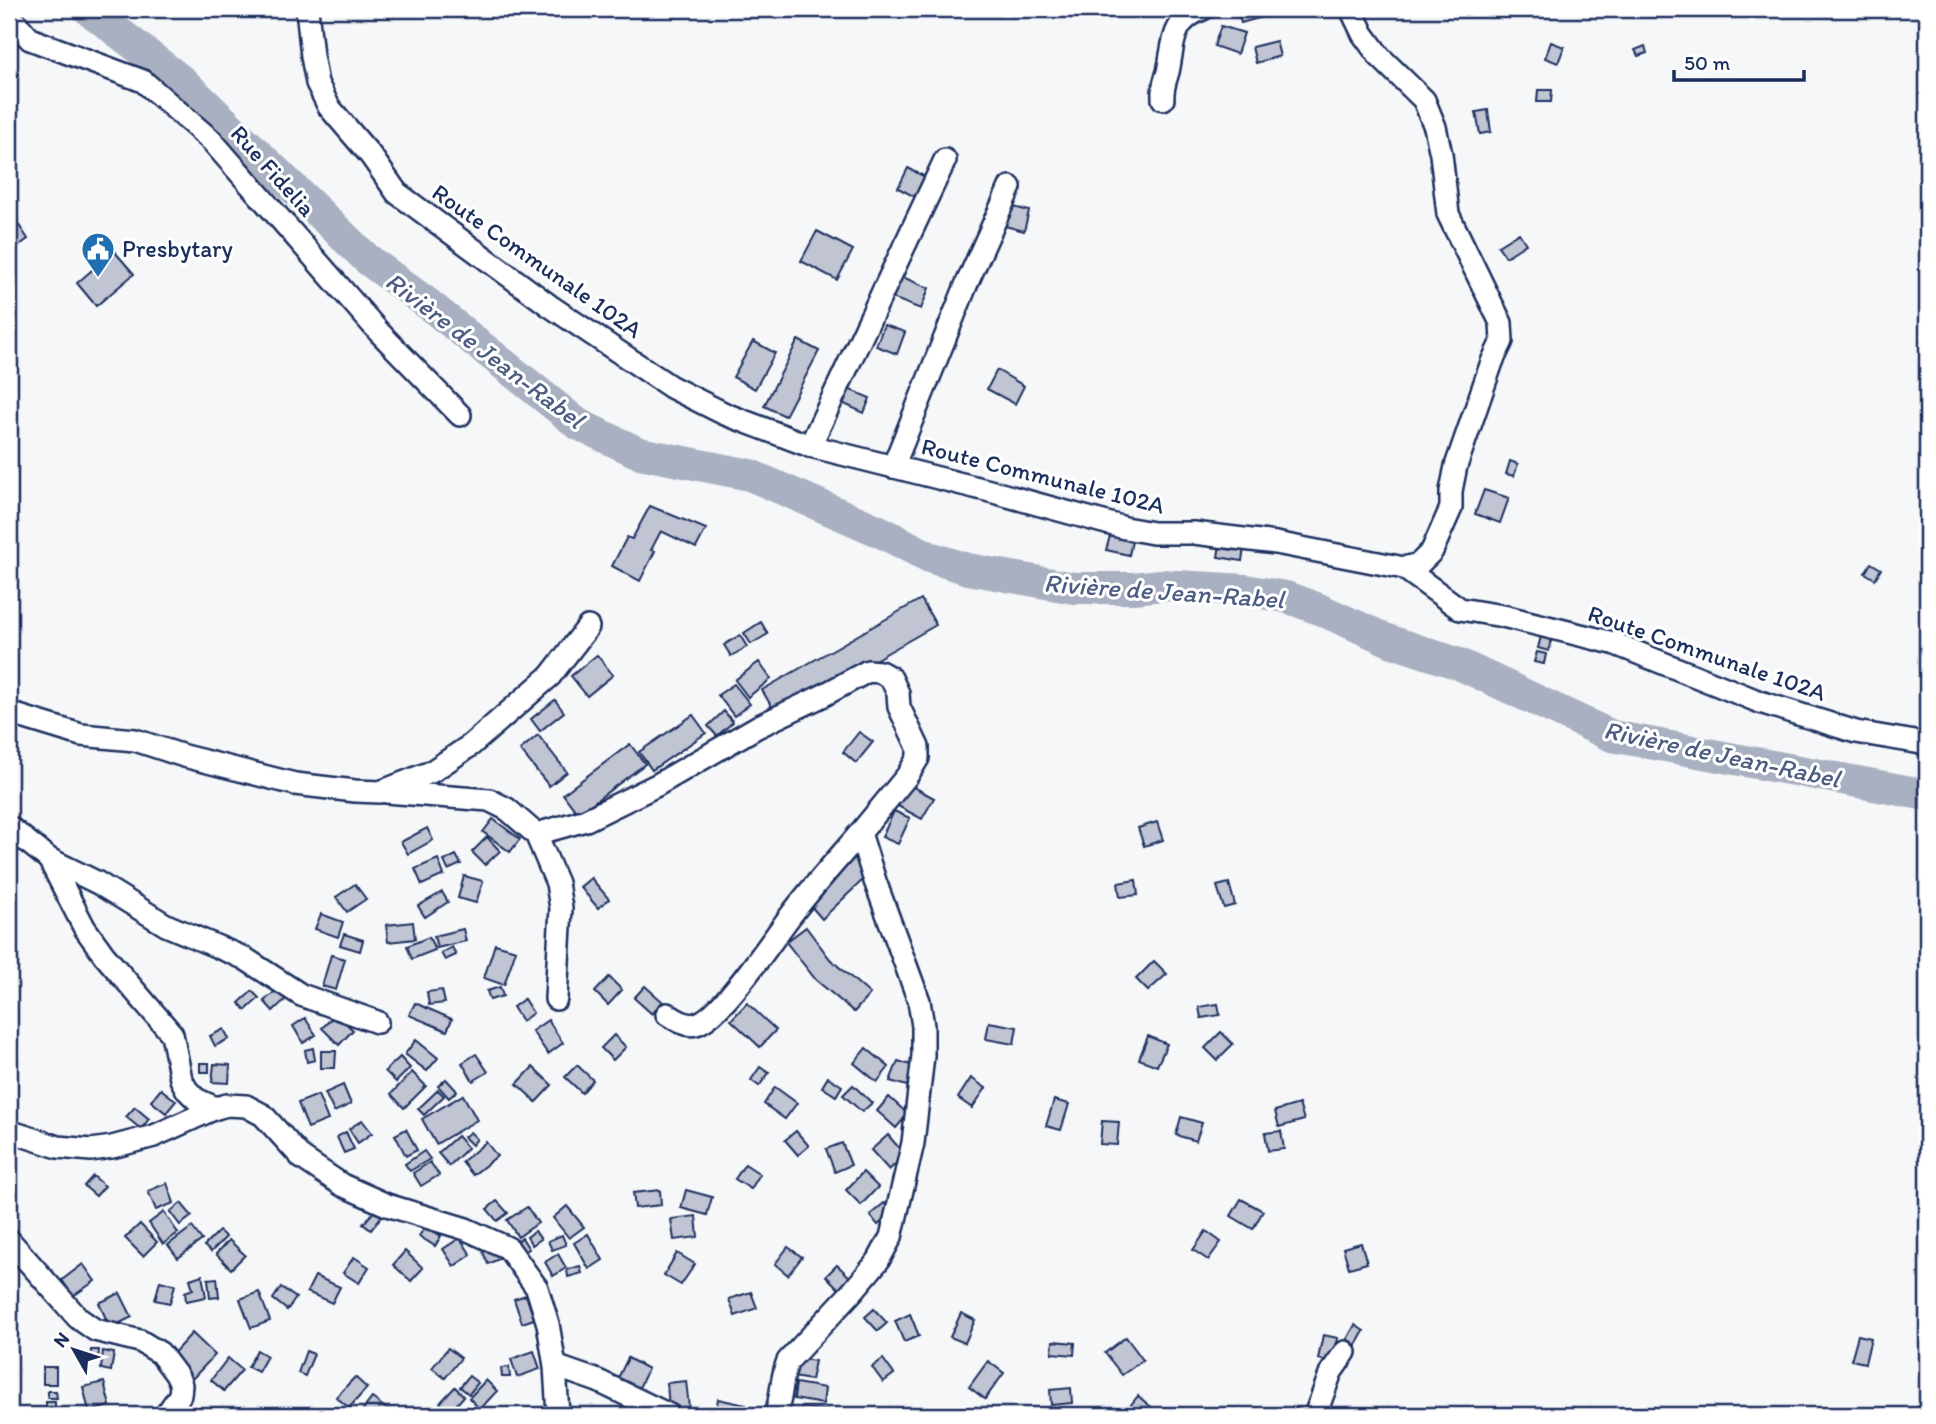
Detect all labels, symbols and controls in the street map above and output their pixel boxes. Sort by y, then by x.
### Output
scale bar [1674,38,1803,82]
text: 50 m [1684,50,1731,75]
street label: Rue Fidelia [225,119,322,223]
street label: Route Communale 102A [427,177,648,344]
public building icon: Presbytary [79,230,117,279]
place label: Presbytary [122,234,233,263]
water label: Rivière de Jean-Rabel [379,265,592,436]
street label: Route Communale 102A [918,431,1168,520]
water label: Rivière de Jean-Rabel [1043,567,1287,615]
street label: Route Communale 102A [1584,598,1830,707]
water label: Rivière de Jean-Rabel [1601,713,1845,795]
north arrow [38,1316,108,1386]
text: N [48,1327,74,1352]

